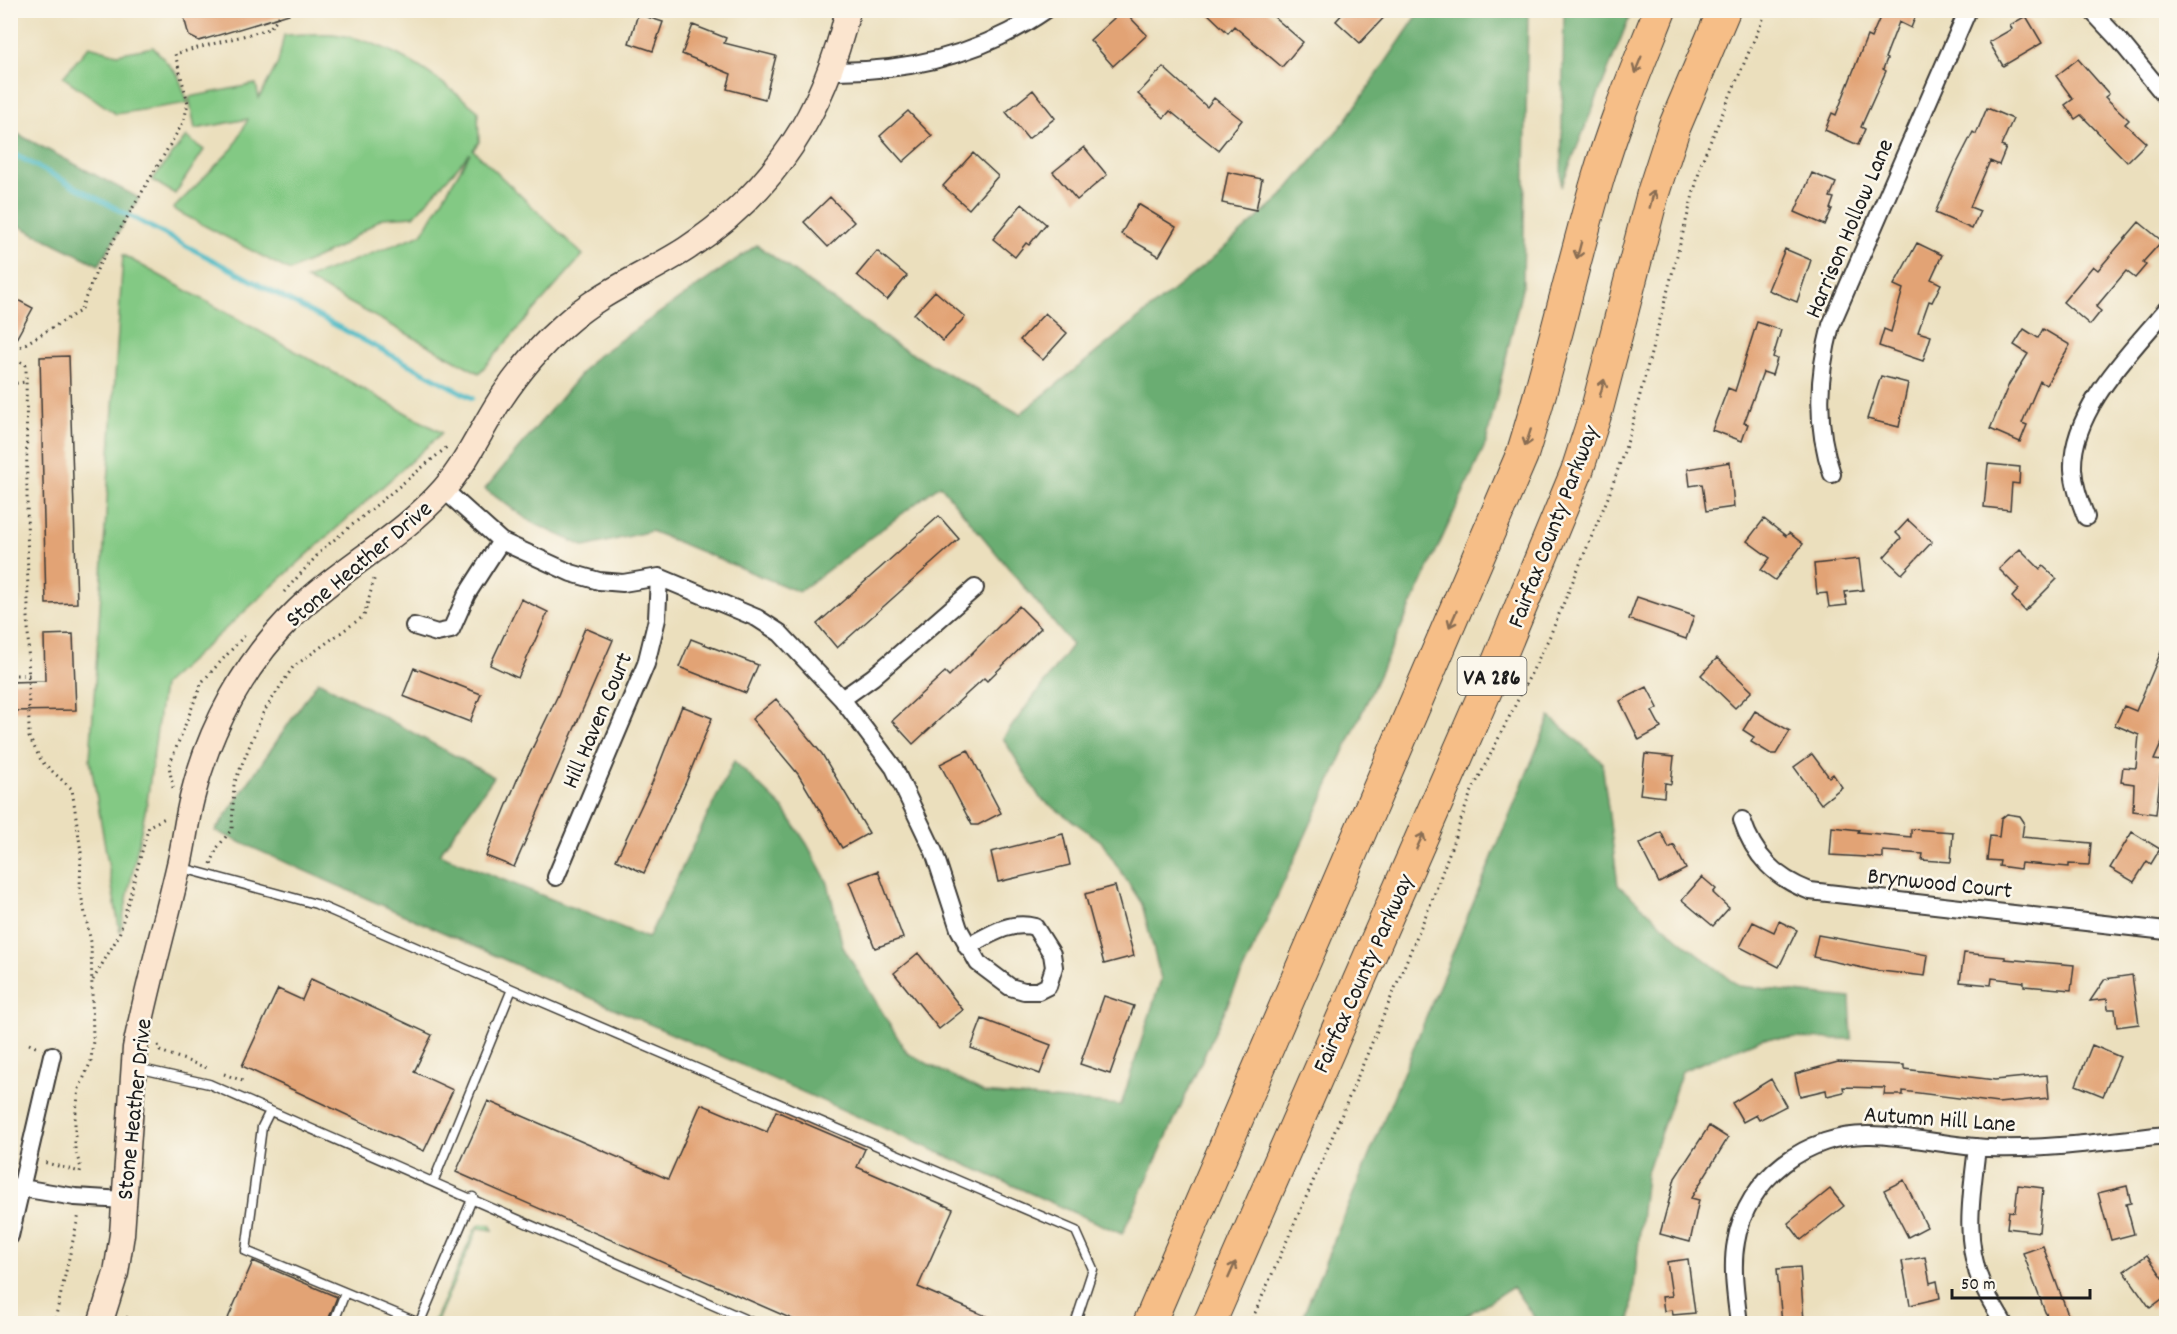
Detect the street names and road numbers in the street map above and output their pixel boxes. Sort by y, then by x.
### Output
street label: Harrison Hollow Lane [1798,134,1904,324]
street label: Fairfax County Parkway [1500,420,1610,633]
street label: Stone Heather Drive [279,494,441,637]
street label: Hill Haven Court [555,648,643,795]
road number: VA 286 [1458,657,1526,695]
street label: Brynwood Court [1866,860,2014,909]
street label: Fairfax County Parkway [1306,868,1424,1079]
street label: Stone Heather Drive [110,1017,162,1202]
street label: Autumn Hill Lane [1863,1099,2017,1143]

